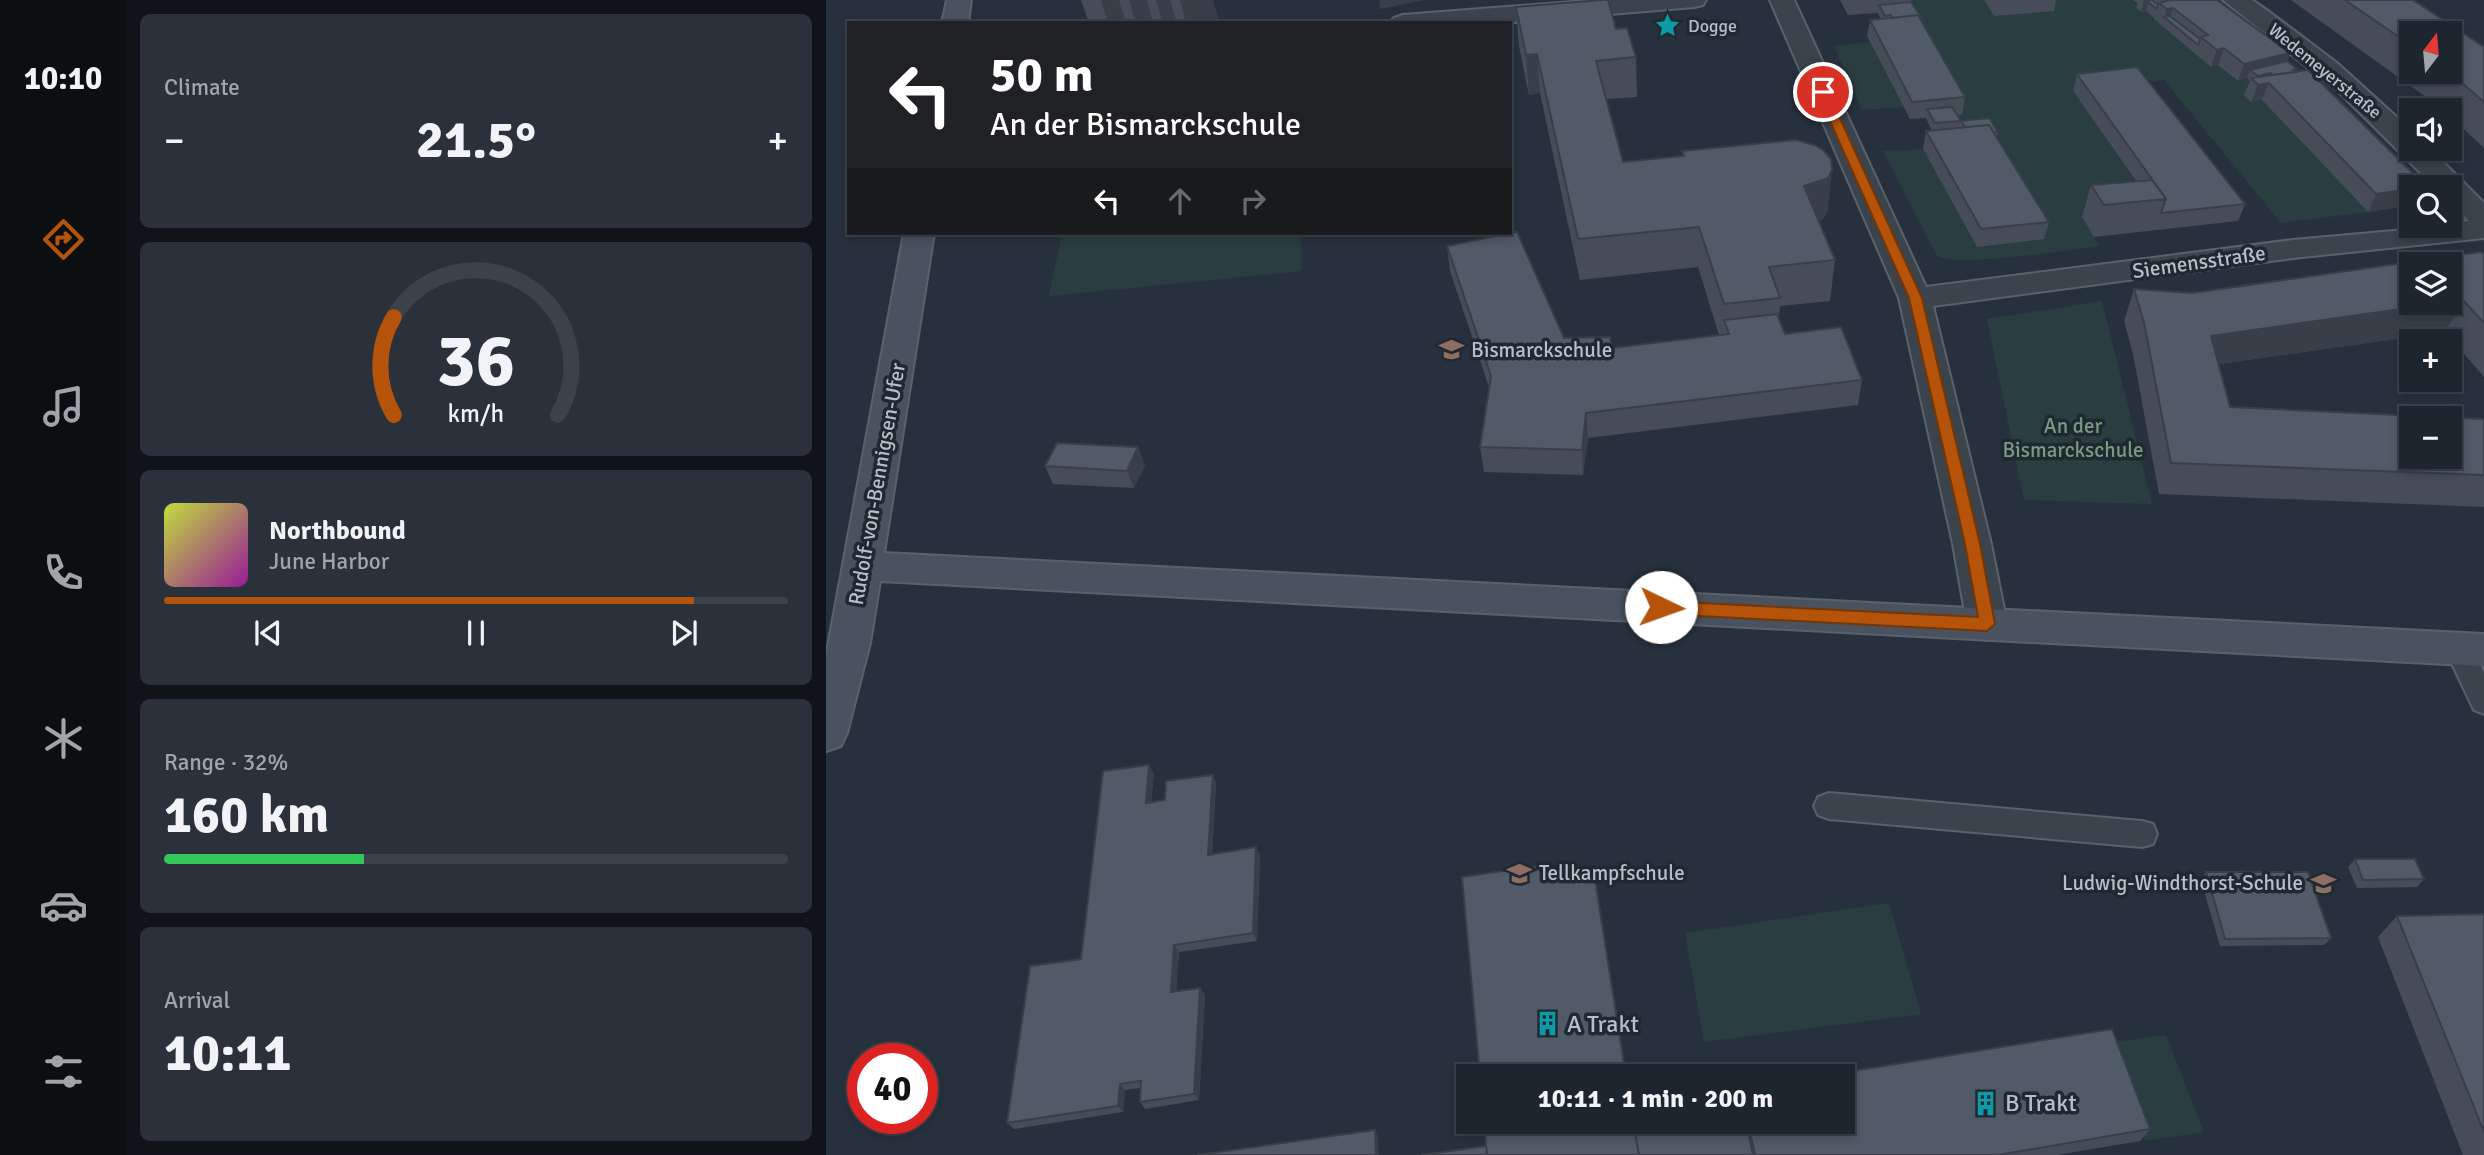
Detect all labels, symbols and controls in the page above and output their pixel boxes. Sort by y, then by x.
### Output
place icon: Dogge [1654,12,1682,40]
place label: Dogge [1688,15,1737,37]
street label: Wedemeyerstraße [2264,19,2386,123]
north arrow [2399,21,2462,84]
map controls [2399,21,2462,469]
text: 50 m [990,45,1093,105]
icon: left [875,49,966,140]
text: 10:10 [24,59,102,98]
pin [1793,62,1853,122]
text: Climate [164,73,240,102]
icon: arrive [1804,73,1842,111]
button: sound [2399,98,2462,161]
text: An der Bismarckschule [990,105,1301,144]
text: 21.5° [416,108,536,172]
text: − [164,117,185,164]
text: + [767,117,788,164]
button: search [2399,175,2462,238]
icon: left [1088,182,1126,220]
icon: ahead [1161,182,1199,220]
icon: right [1234,182,1272,220]
icon: directions [39,215,88,264]
street label: Siemensstraße [2131,240,2267,284]
button: layers [2399,252,2462,315]
text: 36 [437,318,515,407]
button: + [2399,329,2462,392]
school or university icon: Bismarckschule [1437,336,1465,364]
place label: Bismarckschule [1471,337,1612,363]
street label: Rudolf-von-Bennigsen-Ufer [843,361,911,607]
icon: music [39,382,88,431]
text: km/h [448,398,504,429]
button: − [2399,406,2462,469]
park label: An der Bismarckschule [2002,413,2144,463]
text: Northbound [269,515,406,547]
text: June Harbor [269,547,389,576]
icon: phone [39,548,88,597]
position arrow [1624,570,1698,644]
icon: previous [249,614,287,652]
icon: pause [457,614,495,652]
icon: next [665,614,703,652]
icon: climate [39,714,88,763]
text: Range · 32% [164,748,288,777]
text: 160 km [164,783,329,847]
school or university icon: Tellkampfschule [1505,859,1533,887]
place label: Tellkampfschule [1539,860,1685,886]
school or university icon: Ludwig-Windthorst-Schule [2309,869,2337,897]
place label: Ludwig-Windthorst-Schule [2062,870,2303,896]
icon: car [39,881,88,930]
text: Arrival [164,986,230,1015]
place label: A Trakt [1567,1009,1639,1039]
building icon: A Trakt [1533,1010,1561,1038]
text: 10:11 [164,1021,292,1085]
speed limit sign: 40 [847,1043,938,1134]
icon: filters [39,1047,88,1096]
text: 10:11 · 1 min · 200 m [1538,1083,1773,1115]
place label: B Trakt [2005,1088,2077,1118]
building icon: B Trakt [1971,1089,1999,1117]

